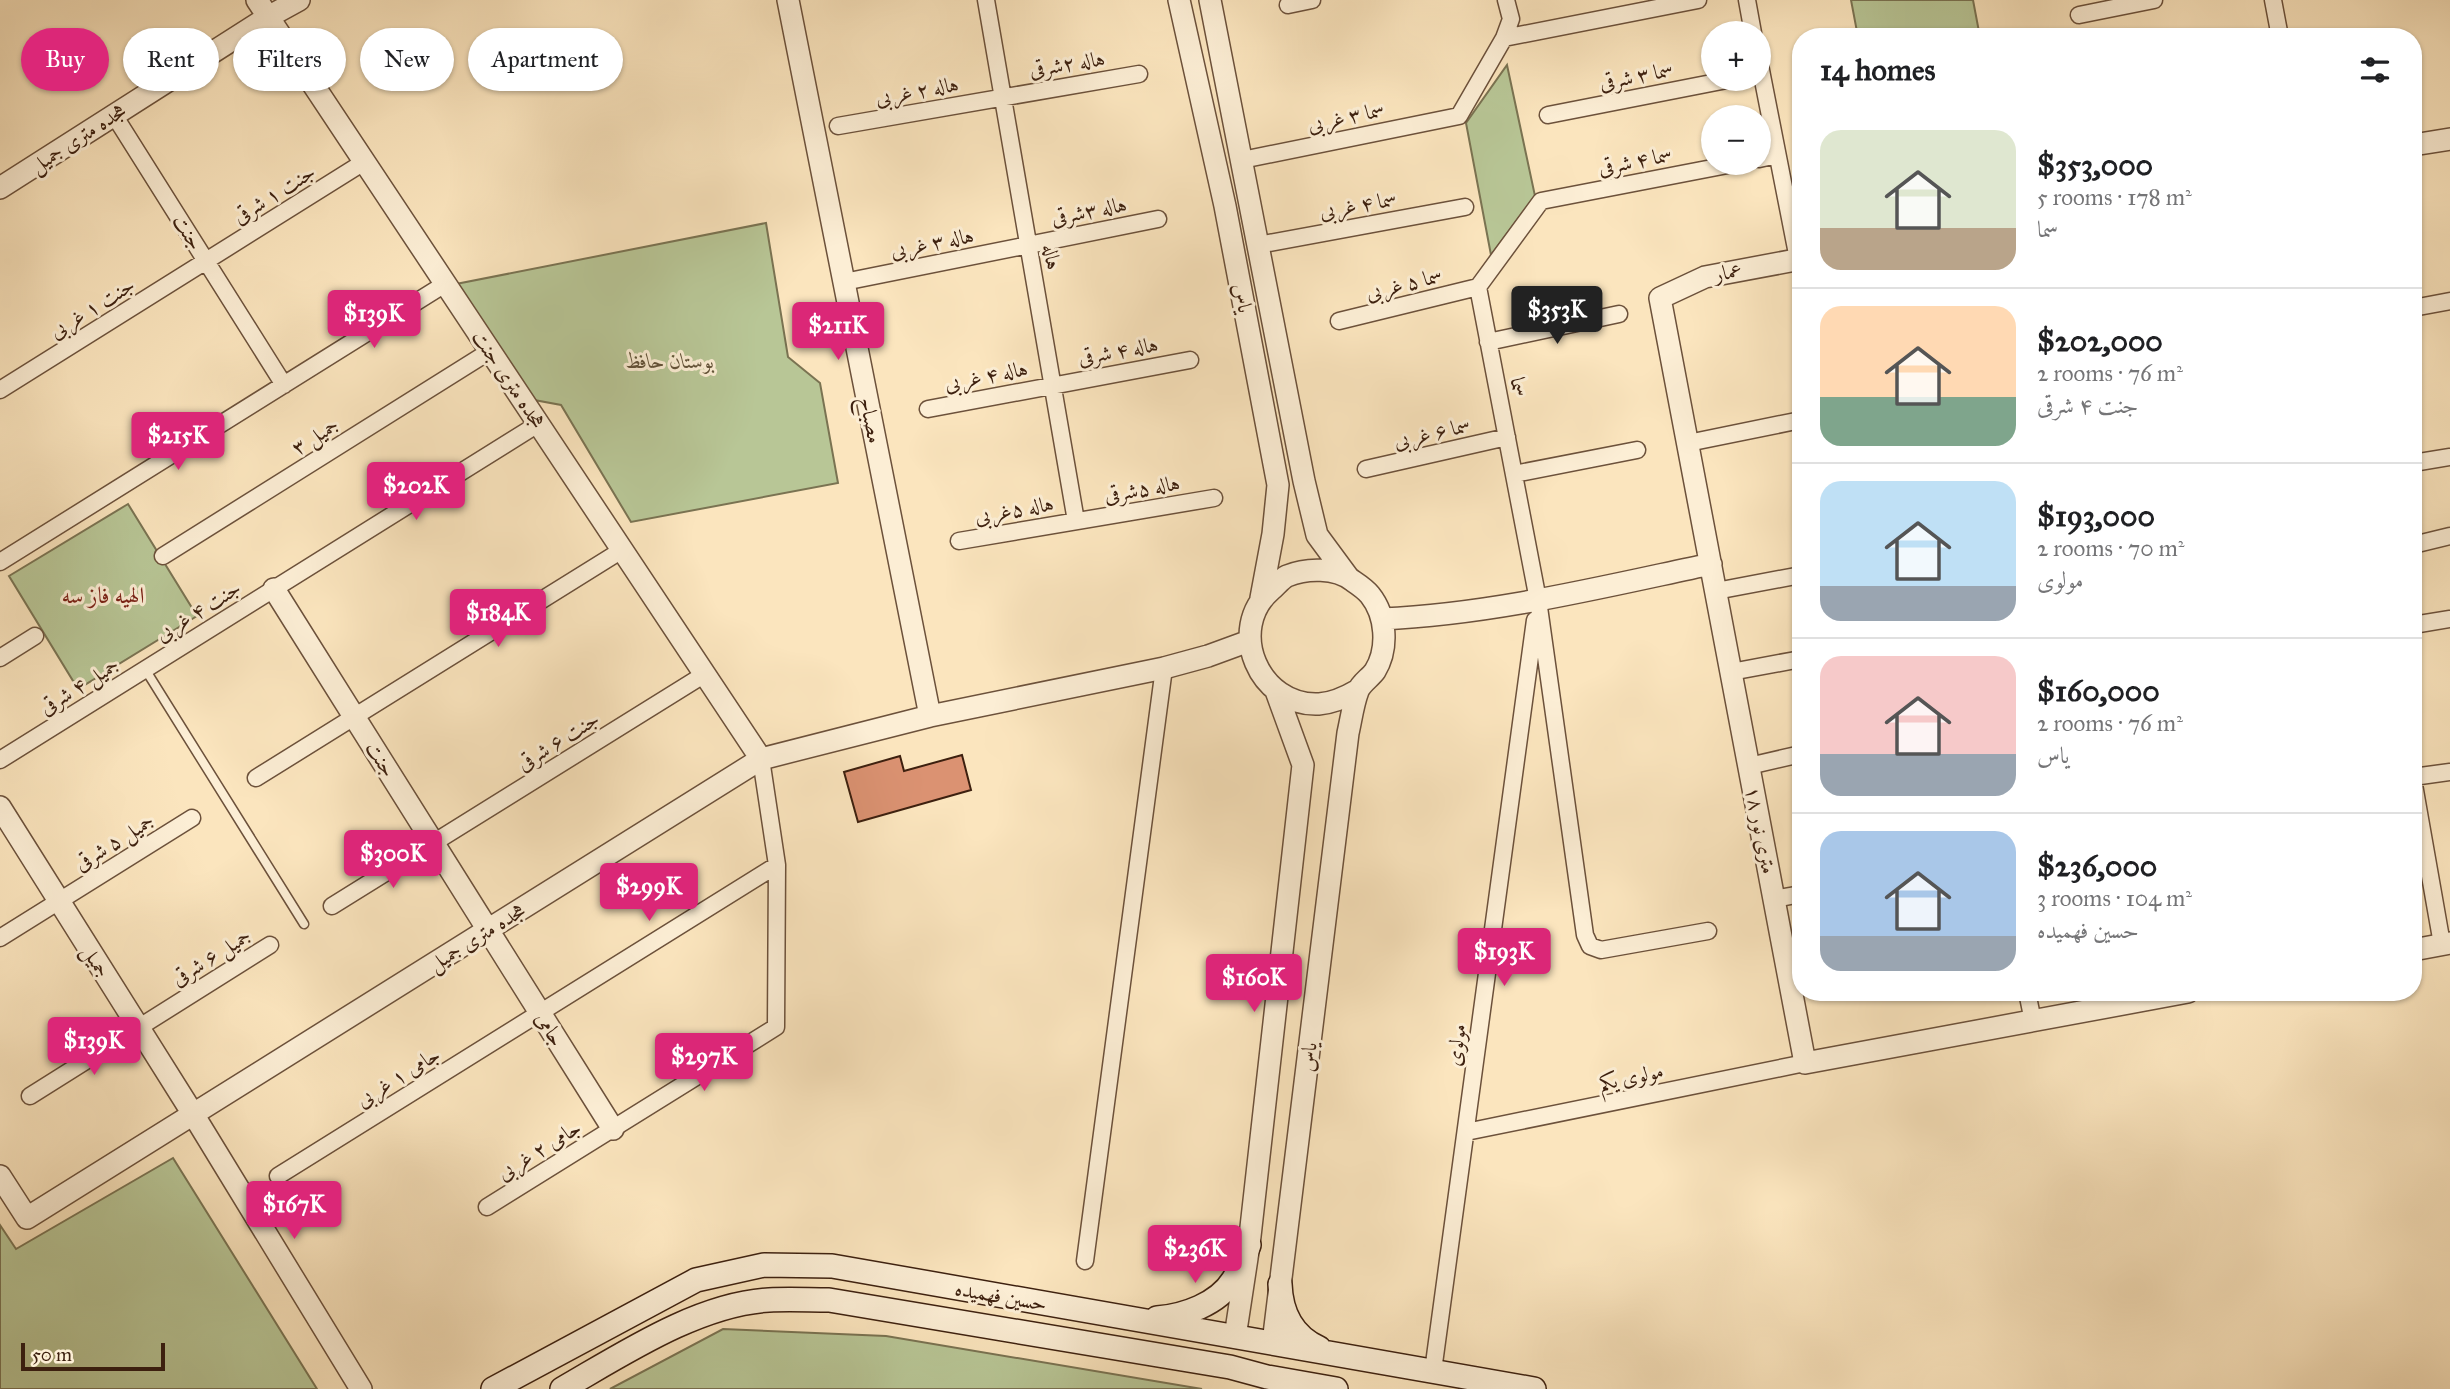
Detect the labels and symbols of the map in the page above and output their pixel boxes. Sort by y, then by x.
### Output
street label: هاله ۲شرقی [1027,45,1107,84]
street label: سما ۳ شرقی [1597,56,1675,97]
street label: هاله ۲ غربی [873,71,961,113]
street label: سما ۳ غربی [1305,96,1387,140]
street label: هجده متری جمیل [25,97,132,181]
street label: سما ۴ شرقی [1596,141,1674,182]
street label: جنت ۱ شرقی [228,158,321,230]
street label: سما ۴ غربی [1317,185,1399,227]
street label: هاله ۳شرقی [1049,191,1129,232]
street label: جنت [167,209,209,255]
street label: هاله ۳ غربی [888,222,976,266]
street label: هاله [1037,242,1067,272]
street label: عمار [1710,257,1744,288]
street label: سما ۵ غربی [1363,262,1445,308]
street label: جنت ۱ غربی [44,272,141,346]
street label: یاس [1227,281,1259,316]
pin: $353K [1508,286,1606,346]
pin: $139K [325,290,423,350]
pin: $211K [789,302,887,362]
street label: هجده متری جنت [467,325,551,433]
street label: هاله ۴ شرقی [1076,331,1160,372]
park label: بوستان حافظ [625,348,715,374]
street label: هاله ۴ غربی [942,355,1030,399]
street label: سما [1504,375,1534,399]
street label: مصباح [848,394,888,447]
pin: $215K [129,412,227,472]
street label: جمیل ۳ [287,412,344,462]
street label: سما ۶ غربی [1391,412,1473,456]
pin: $202K [367,462,465,522]
street label: هاله ۵شرقی [1102,470,1182,509]
street label: هاله ۵غربی [972,490,1056,532]
street label: جنت ۴ غربی [150,575,247,649]
district label: الهیه فاز سه [62,581,144,609]
pin: $184K [449,590,547,649]
street label: جمیل ۴ شرقی [34,651,125,722]
street label: جنت ۶ شرقی [512,705,605,777]
street label: جنت [360,736,402,782]
street label: ۱۸ متری نور [1740,784,1782,876]
street label: جمیل ۵ شرقی [69,807,160,878]
pin: $300K [344,830,442,890]
pin: $299K [600,864,698,923]
street label: هجده متری جمیل [423,897,532,979]
street label: جمیل ۶ شرقی [166,922,257,993]
pin: $193K [1455,928,1553,988]
street label: جمیل [74,940,116,983]
pin: $160K [1205,954,1303,1014]
street label: جامی [530,1007,570,1051]
pin: $139K [45,1018,143,1077]
street label: مولوی [1440,1022,1472,1068]
pin: $297K [655,1034,753,1093]
street label: یاس [1293,1040,1323,1073]
street label: جامی ۱ غربی [351,1041,446,1115]
street label: مولوی یکم [1596,1057,1667,1103]
street label: جامی ۲ غربی [492,1114,587,1188]
pin: $167K [245,1182,343,1241]
pin: $236K [1146,1226,1244,1285]
street label: حسین فهمیده [953,1275,1049,1317]
scale bar [21,1340,164,1372]

